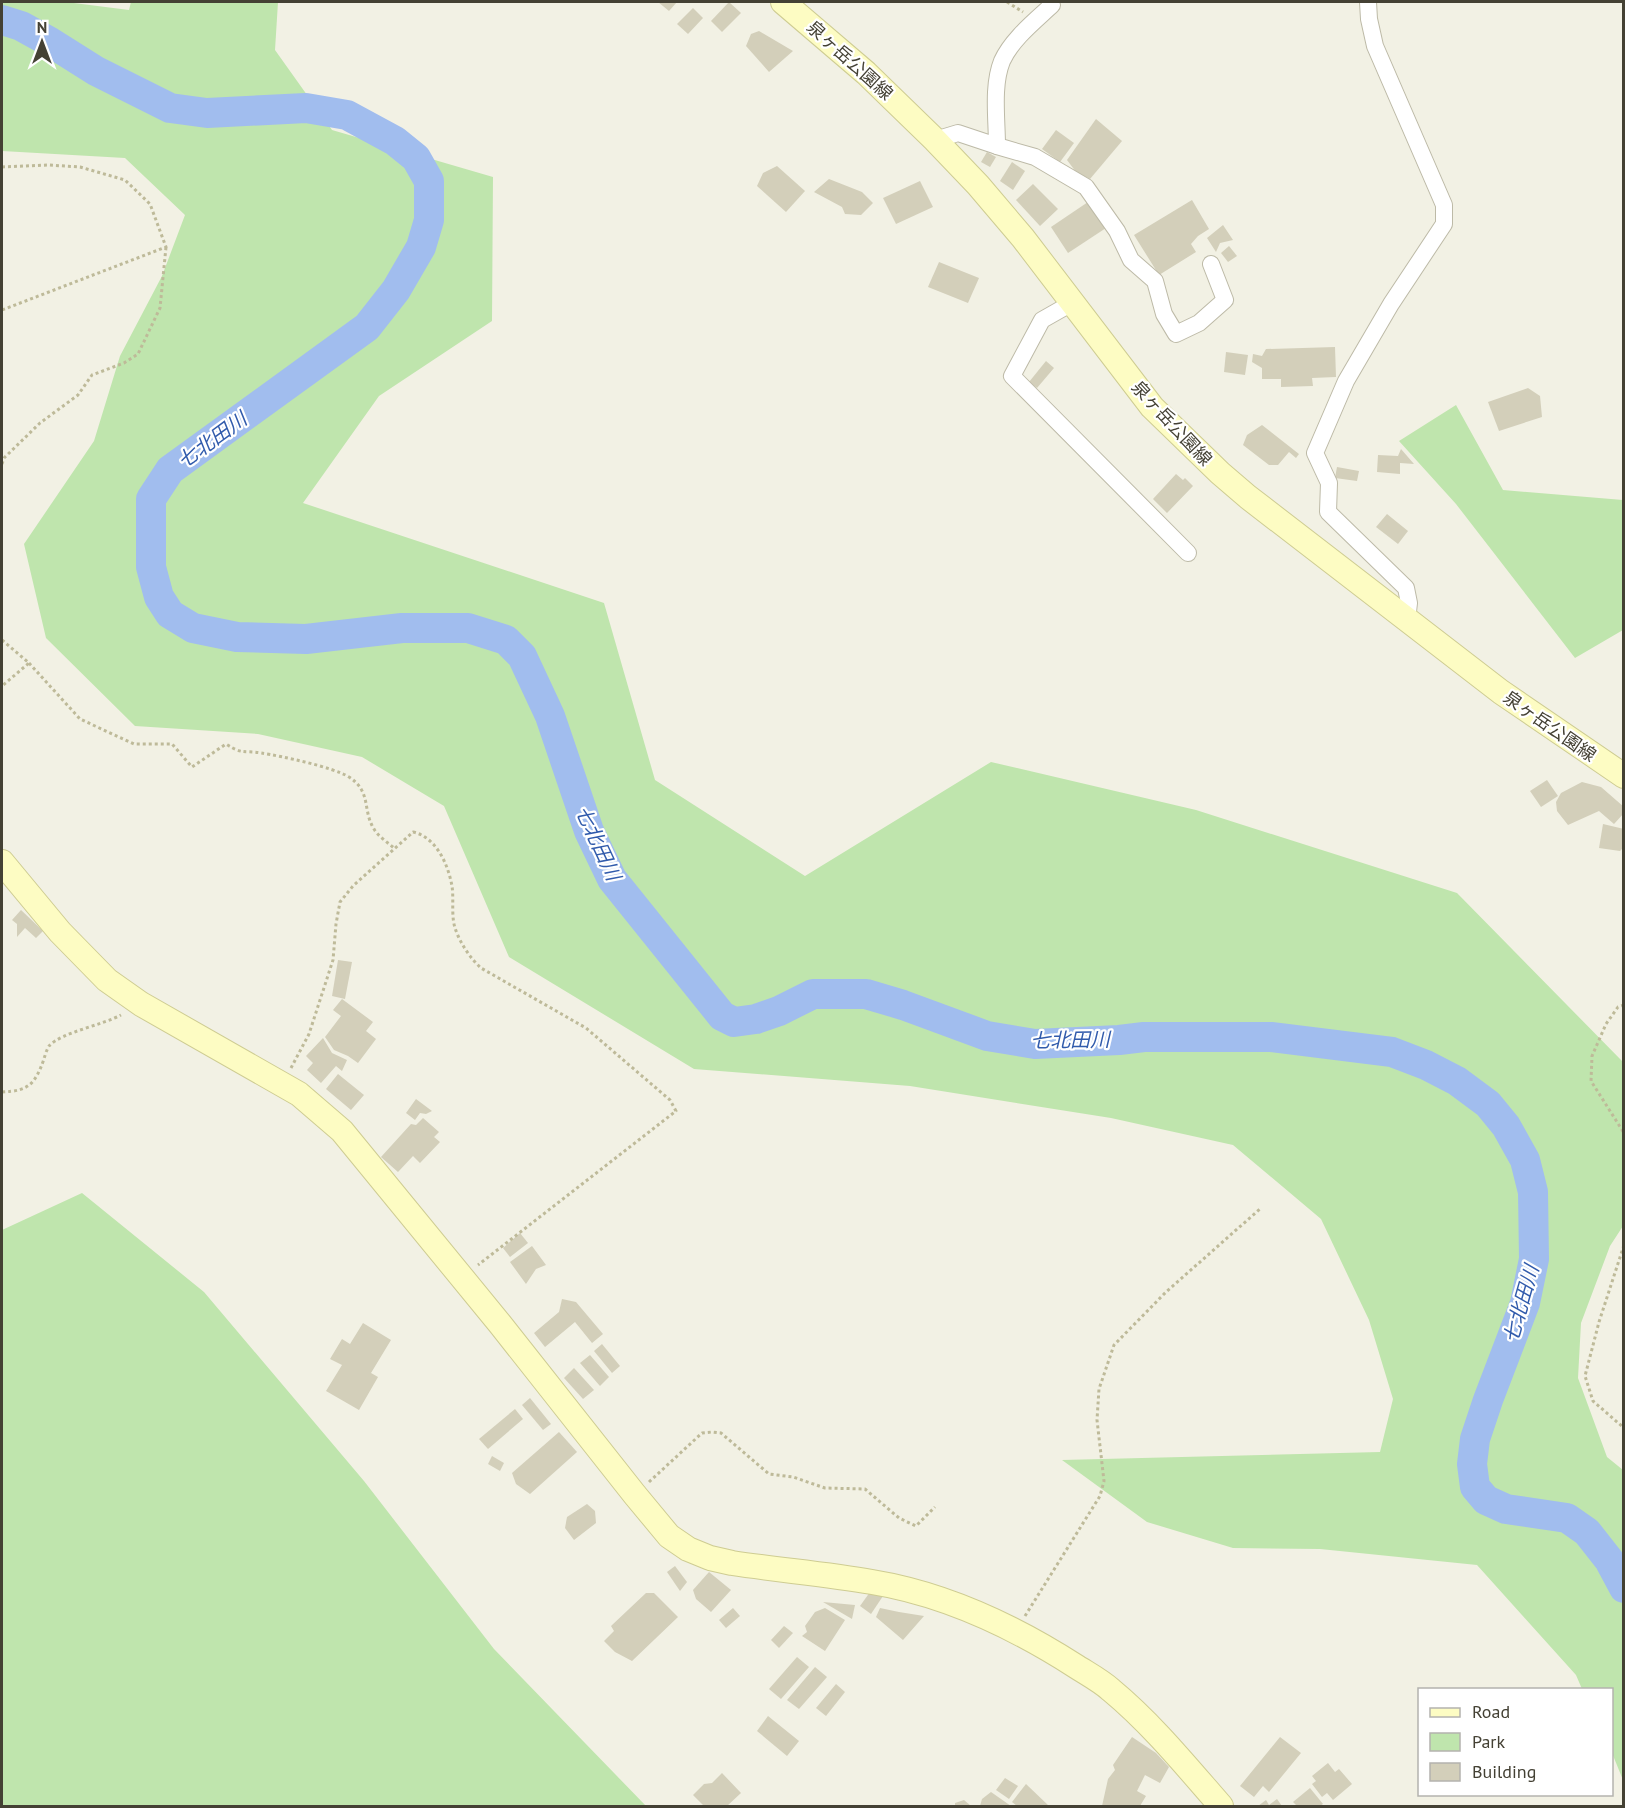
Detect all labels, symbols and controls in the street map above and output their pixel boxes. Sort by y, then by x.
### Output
north arrow [12,12,72,72]
street label: 泉ヶ岳公園線 [802,15,898,105]
text: N [37,17,47,37]
street label: 泉ヶ岳公園線 [1127,376,1217,470]
water label: 七北田川 [172,405,254,474]
street label: 泉ヶ岳公園線 [1499,686,1601,766]
water label: 七北田川 [569,801,628,887]
water label: 七北田川 [1030,1026,1112,1054]
water label: 七北田川 [1497,1260,1545,1346]
legend [1418,1688,1613,1796]
text: Road [1472,1700,1510,1723]
text: Park [1472,1730,1505,1753]
text: Building [1472,1760,1536,1783]

